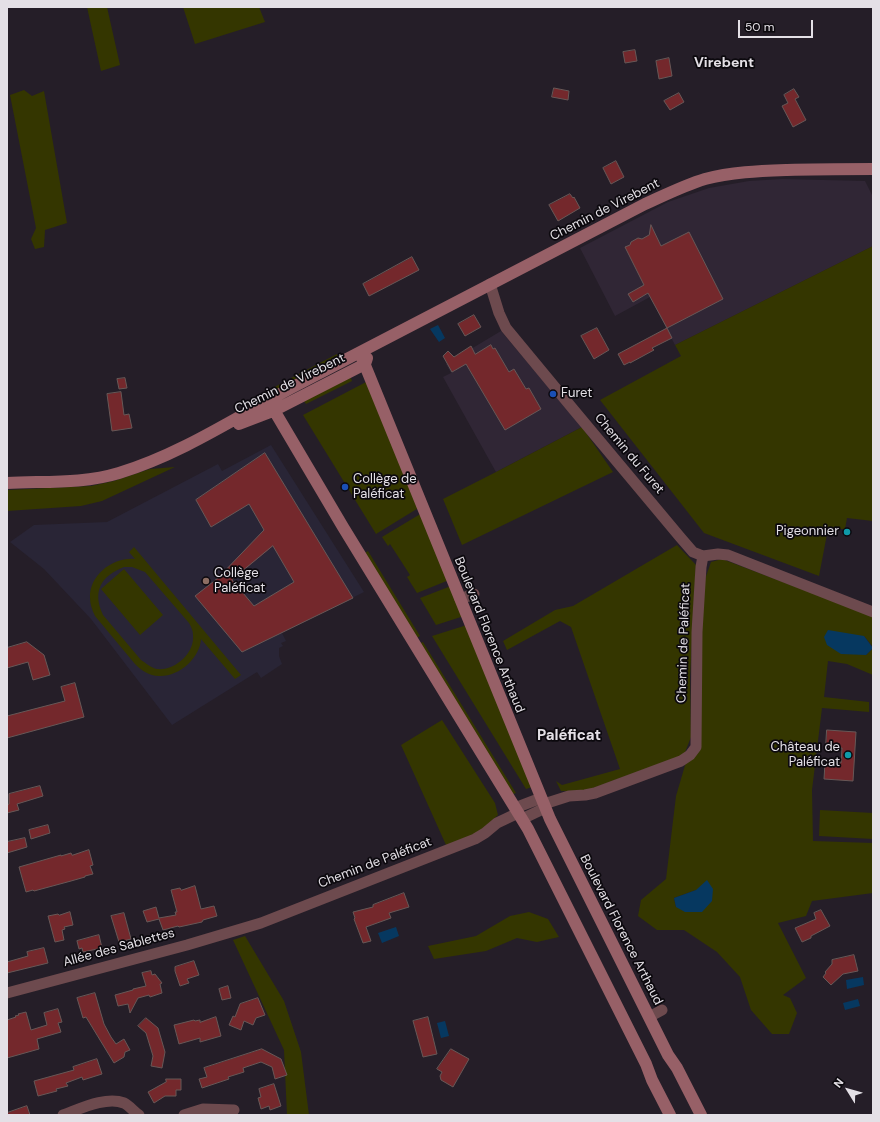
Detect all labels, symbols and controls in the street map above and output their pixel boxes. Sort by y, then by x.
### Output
scale bar [740,12,815,38]
text: 50 m [745,19,774,35]
district label: Virebent [694,55,754,71]
street label: Chemin de Virebent [548,176,662,244]
street label: Chemin de Virebent [232,351,348,417]
place label: Furet [561,386,592,402]
marker: Furet [548,389,558,399]
street label: Chemin du Furet [591,411,667,497]
place label: Collège de Paléficat [353,472,417,503]
marker: Collège de Paléficat [340,482,350,492]
place label: Pigeonnier [776,524,839,540]
marker: Pigeonnier [842,527,852,537]
street label: Boulevard Florence Arthaud [451,555,527,715]
place label: Collège Paléficat [214,566,265,597]
marker: Collège Paléficat [201,576,211,586]
street label: Chemin de Paléficat [674,583,694,703]
district label: Paléficat [537,727,601,745]
place label: Château de Paléficat [771,740,840,771]
marker: Château de Paléficat [843,750,853,760]
street label: Chemin de Paléficat [316,834,434,892]
street label: Boulevard Florence Arthaud [576,852,666,1008]
street label: Allée des Sablettes [61,926,177,970]
north arrow [828,1070,868,1110]
text: N [830,1075,846,1090]

